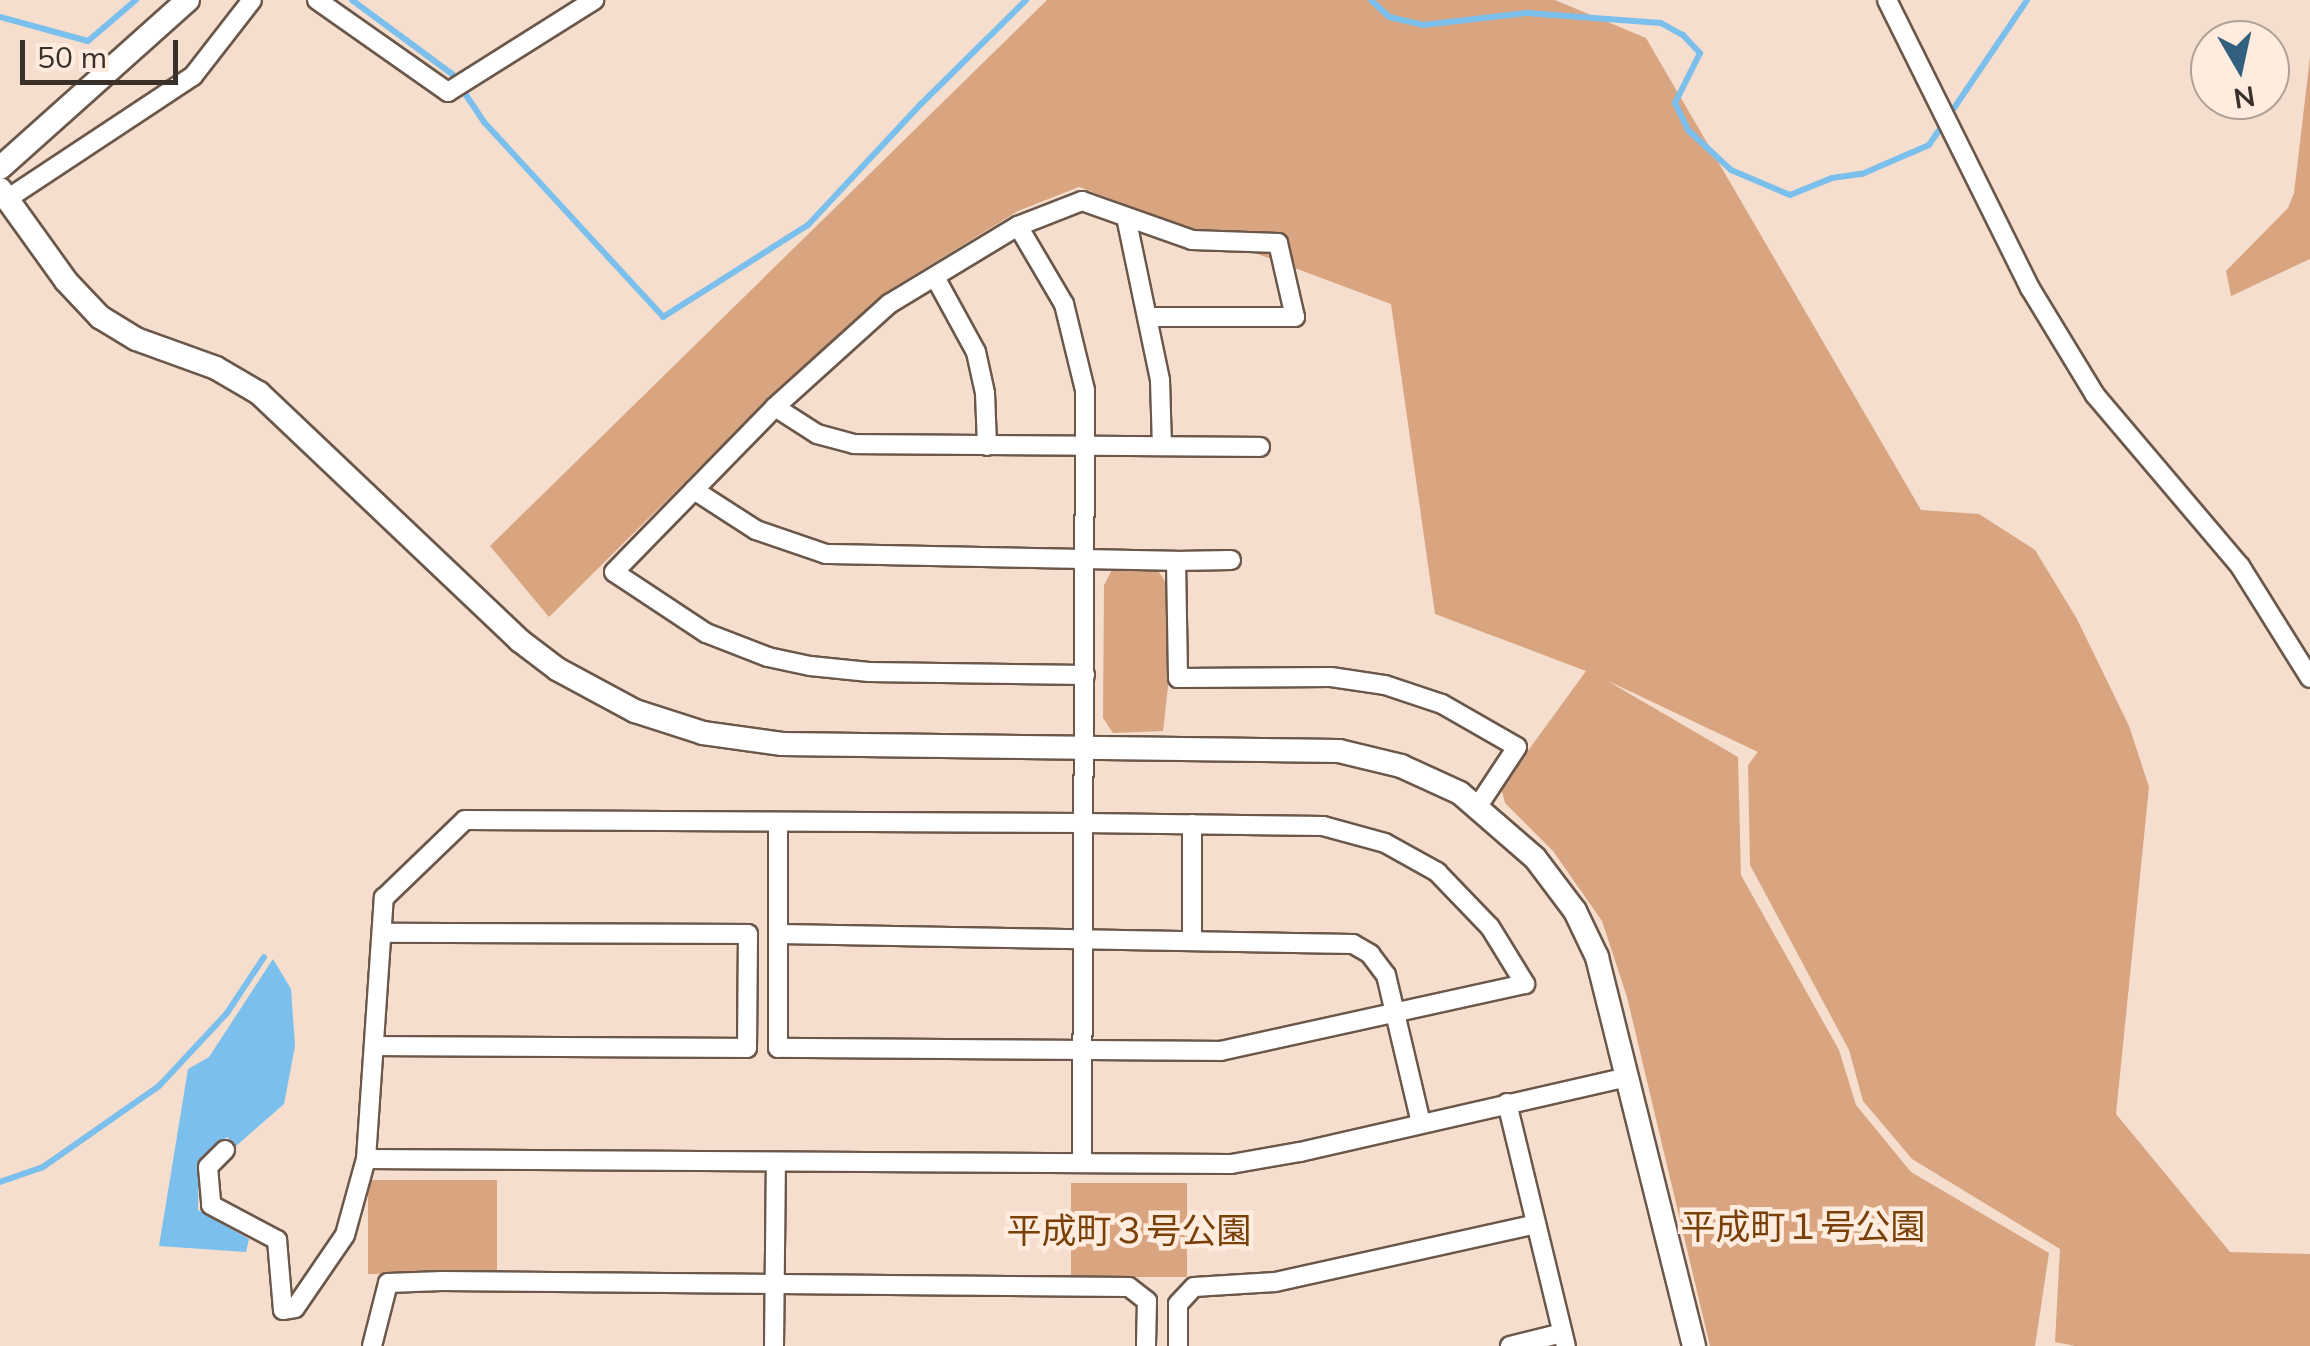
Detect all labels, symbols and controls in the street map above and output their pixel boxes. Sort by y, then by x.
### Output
scale bar [25,20,182,82]
north arrow [2190,20,2290,120]
text: 50 m [37,38,107,76]
text: N [2231,79,2258,117]
park label: 平成町１号公園 [1681,1205,1925,1247]
park label: 平成町３号公園 [1007,1209,1251,1251]

